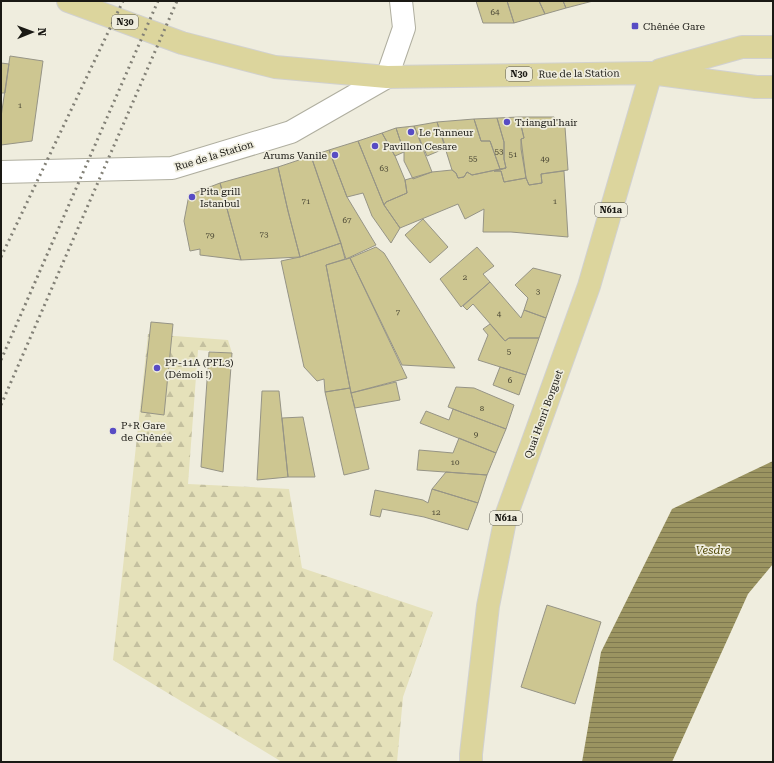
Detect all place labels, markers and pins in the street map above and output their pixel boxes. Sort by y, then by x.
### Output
marker: Chênée Gare [630,21,640,31]
place label: Chênée Gare [643,21,705,32]
marker: Triangul'hair [502,117,512,127]
place label: Triangul'hair [515,117,577,128]
marker: Le Tanneur [406,127,416,137]
place label: Le Tanneur [419,127,473,138]
marker: Pavillon Cesare [370,141,380,151]
place label: Pavillon Cesare [383,141,457,152]
place label: Arums Vanile [263,150,327,161]
marker: Arums Vanile [330,150,340,160]
place label: Pita grill Istanbul [200,186,240,209]
marker: Pita grill Istanbul [187,192,197,202]
place label: PP-11A (PFL3) (Démoli !) [165,357,234,380]
marker: PP-11A (PFL3) (Démoli !) [152,363,162,373]
place label: P+R Gare de Chênée [121,420,173,443]
marker: P+R Gare de Chênée [108,426,118,436]

